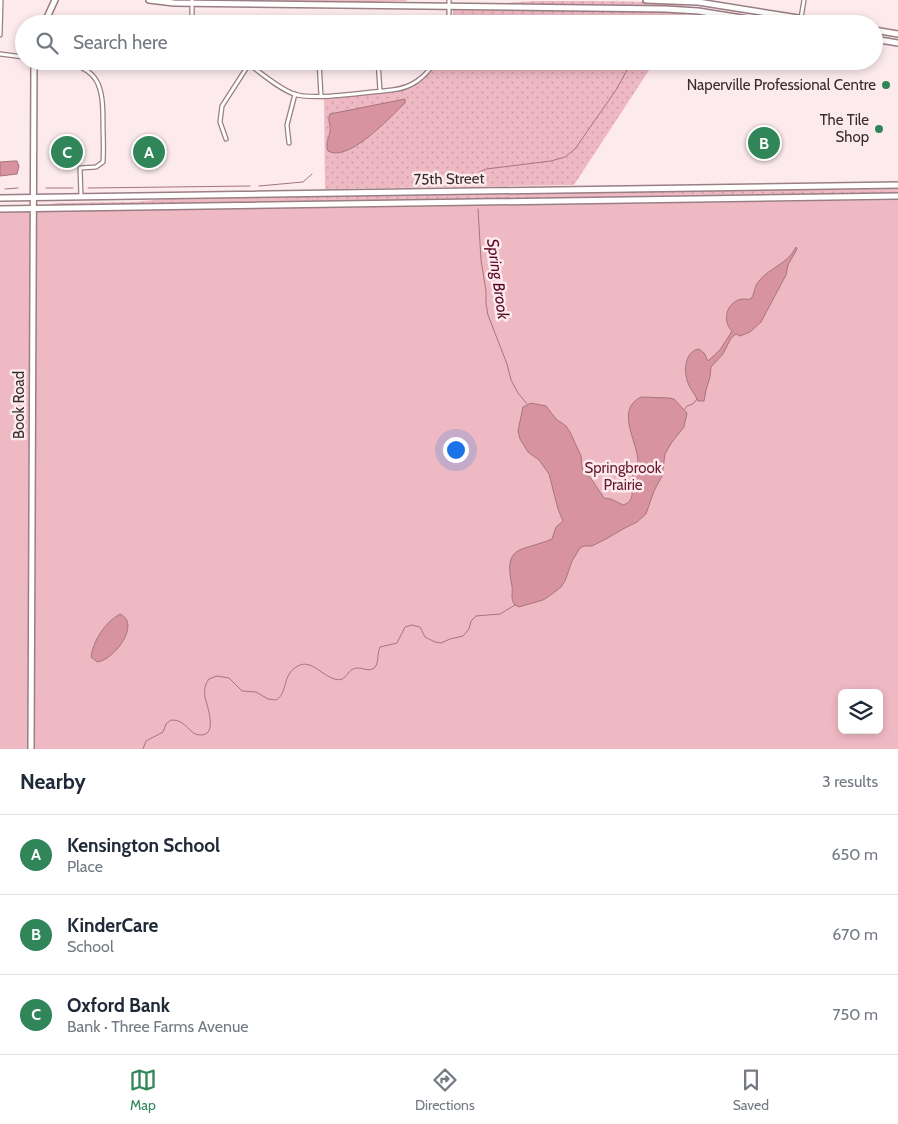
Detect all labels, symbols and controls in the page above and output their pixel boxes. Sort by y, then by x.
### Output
search box [15,15,883,70]
icon: search [33,29,61,57]
text: Search here [73,31,167,54]
place label: Naperville Professional Centre [687,76,876,94]
marker: Naperville Professional Centre [880,79,892,91]
place label: The Tile Shop [820,111,869,146]
marker: The Tile Shop [873,123,885,135]
pin: B [748,124,780,162]
pin: C [51,133,83,171]
pin: A [133,133,165,171]
street label: 75th Street [413,169,485,189]
water label: Spring Brook [483,238,513,322]
street label: Book Road [10,371,28,439]
your location [443,437,469,463]
park label: Springbrook Prairie [585,459,662,494]
map controls [838,689,883,734]
button: layers [838,689,883,734]
text: Nearby [20,769,86,794]
text: 3 results [822,772,878,791]
text: Kensington School [67,834,220,857]
text: A [31,845,41,864]
text: 650 m [831,845,878,864]
text: Place [67,857,103,876]
text: KinderCare [67,914,158,937]
text: B [31,925,41,944]
text: 670 m [832,925,878,944]
text: School [67,937,114,956]
text: Oxford Bank [67,994,170,1017]
text: C [31,1005,41,1024]
text: 750 m [832,1005,878,1024]
text: Bank · Three Farms Avenue [67,1017,248,1036]
tab: Map [129,1066,157,1114]
tab: Directions [415,1066,475,1114]
tab: Saved [733,1066,769,1114]

